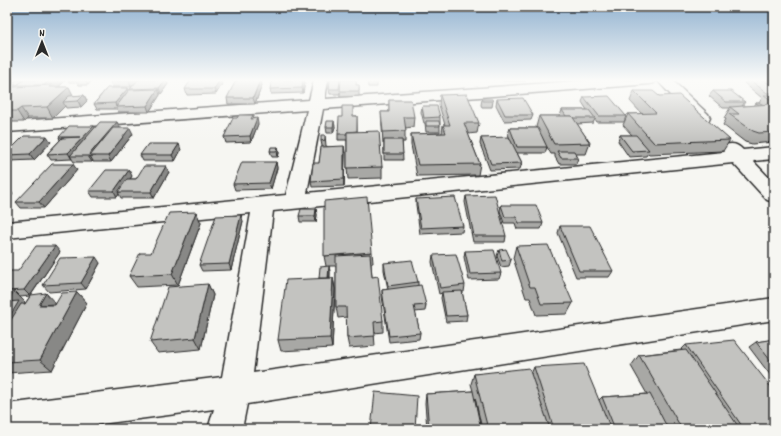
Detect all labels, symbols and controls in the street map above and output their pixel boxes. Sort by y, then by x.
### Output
north arrow [22,22,62,62]
text: N [39,26,45,42]

